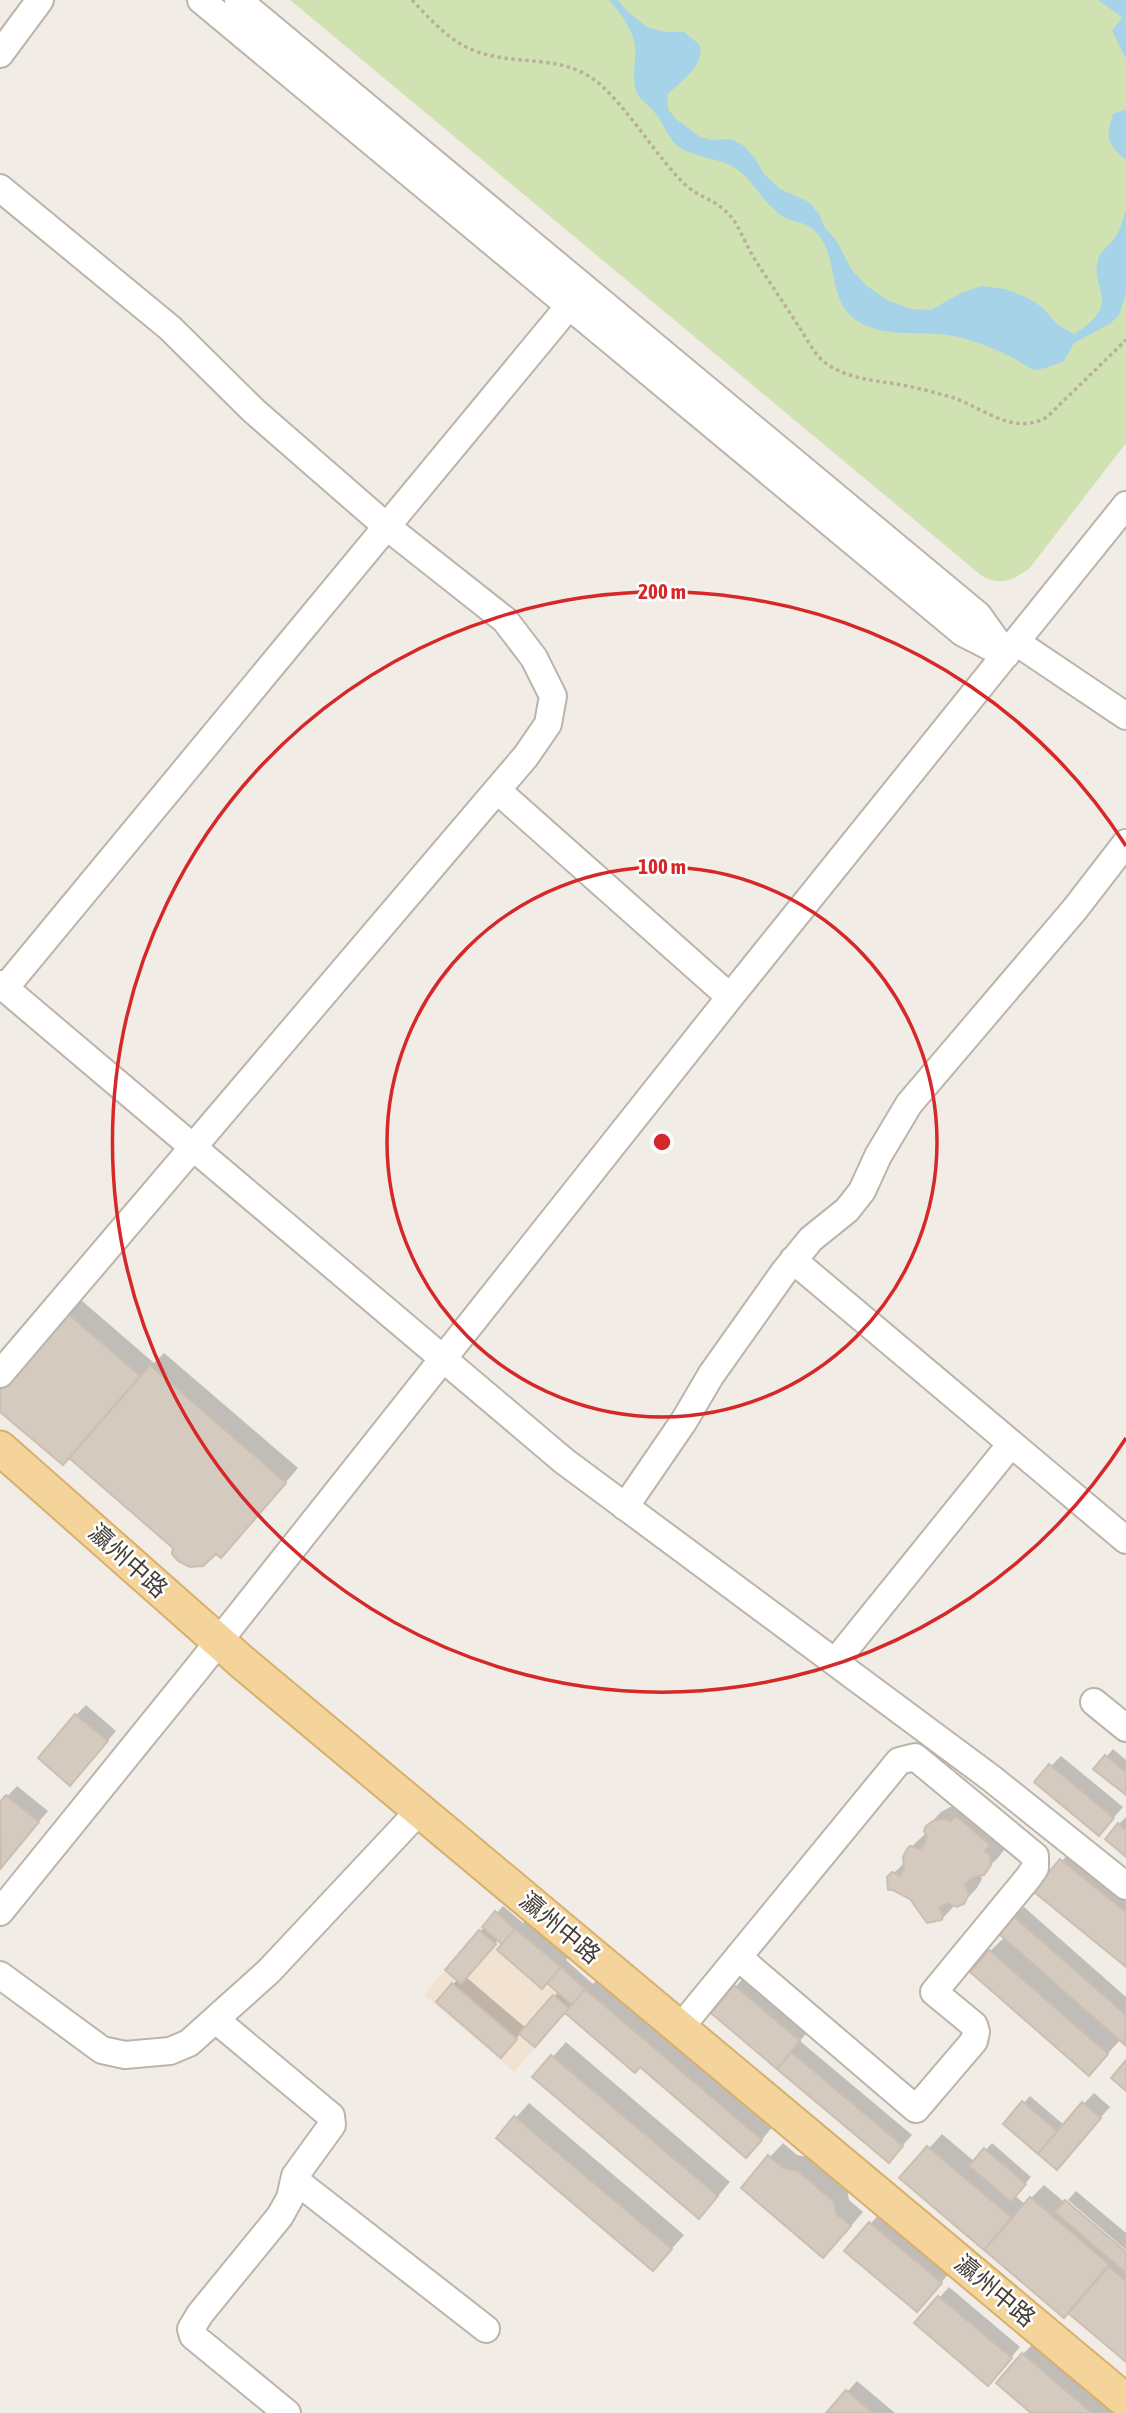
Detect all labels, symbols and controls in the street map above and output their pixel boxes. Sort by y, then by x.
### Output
text: 200 m [638,579,686,603]
text: 100 m [638,854,686,878]
centre of rings [650,1130,674,1154]
street label: 瀛州中路 [84,1518,173,1603]
street label: 瀛州中路 [515,1886,606,1969]
street label: 瀛州中路 [950,2249,1041,2332]

